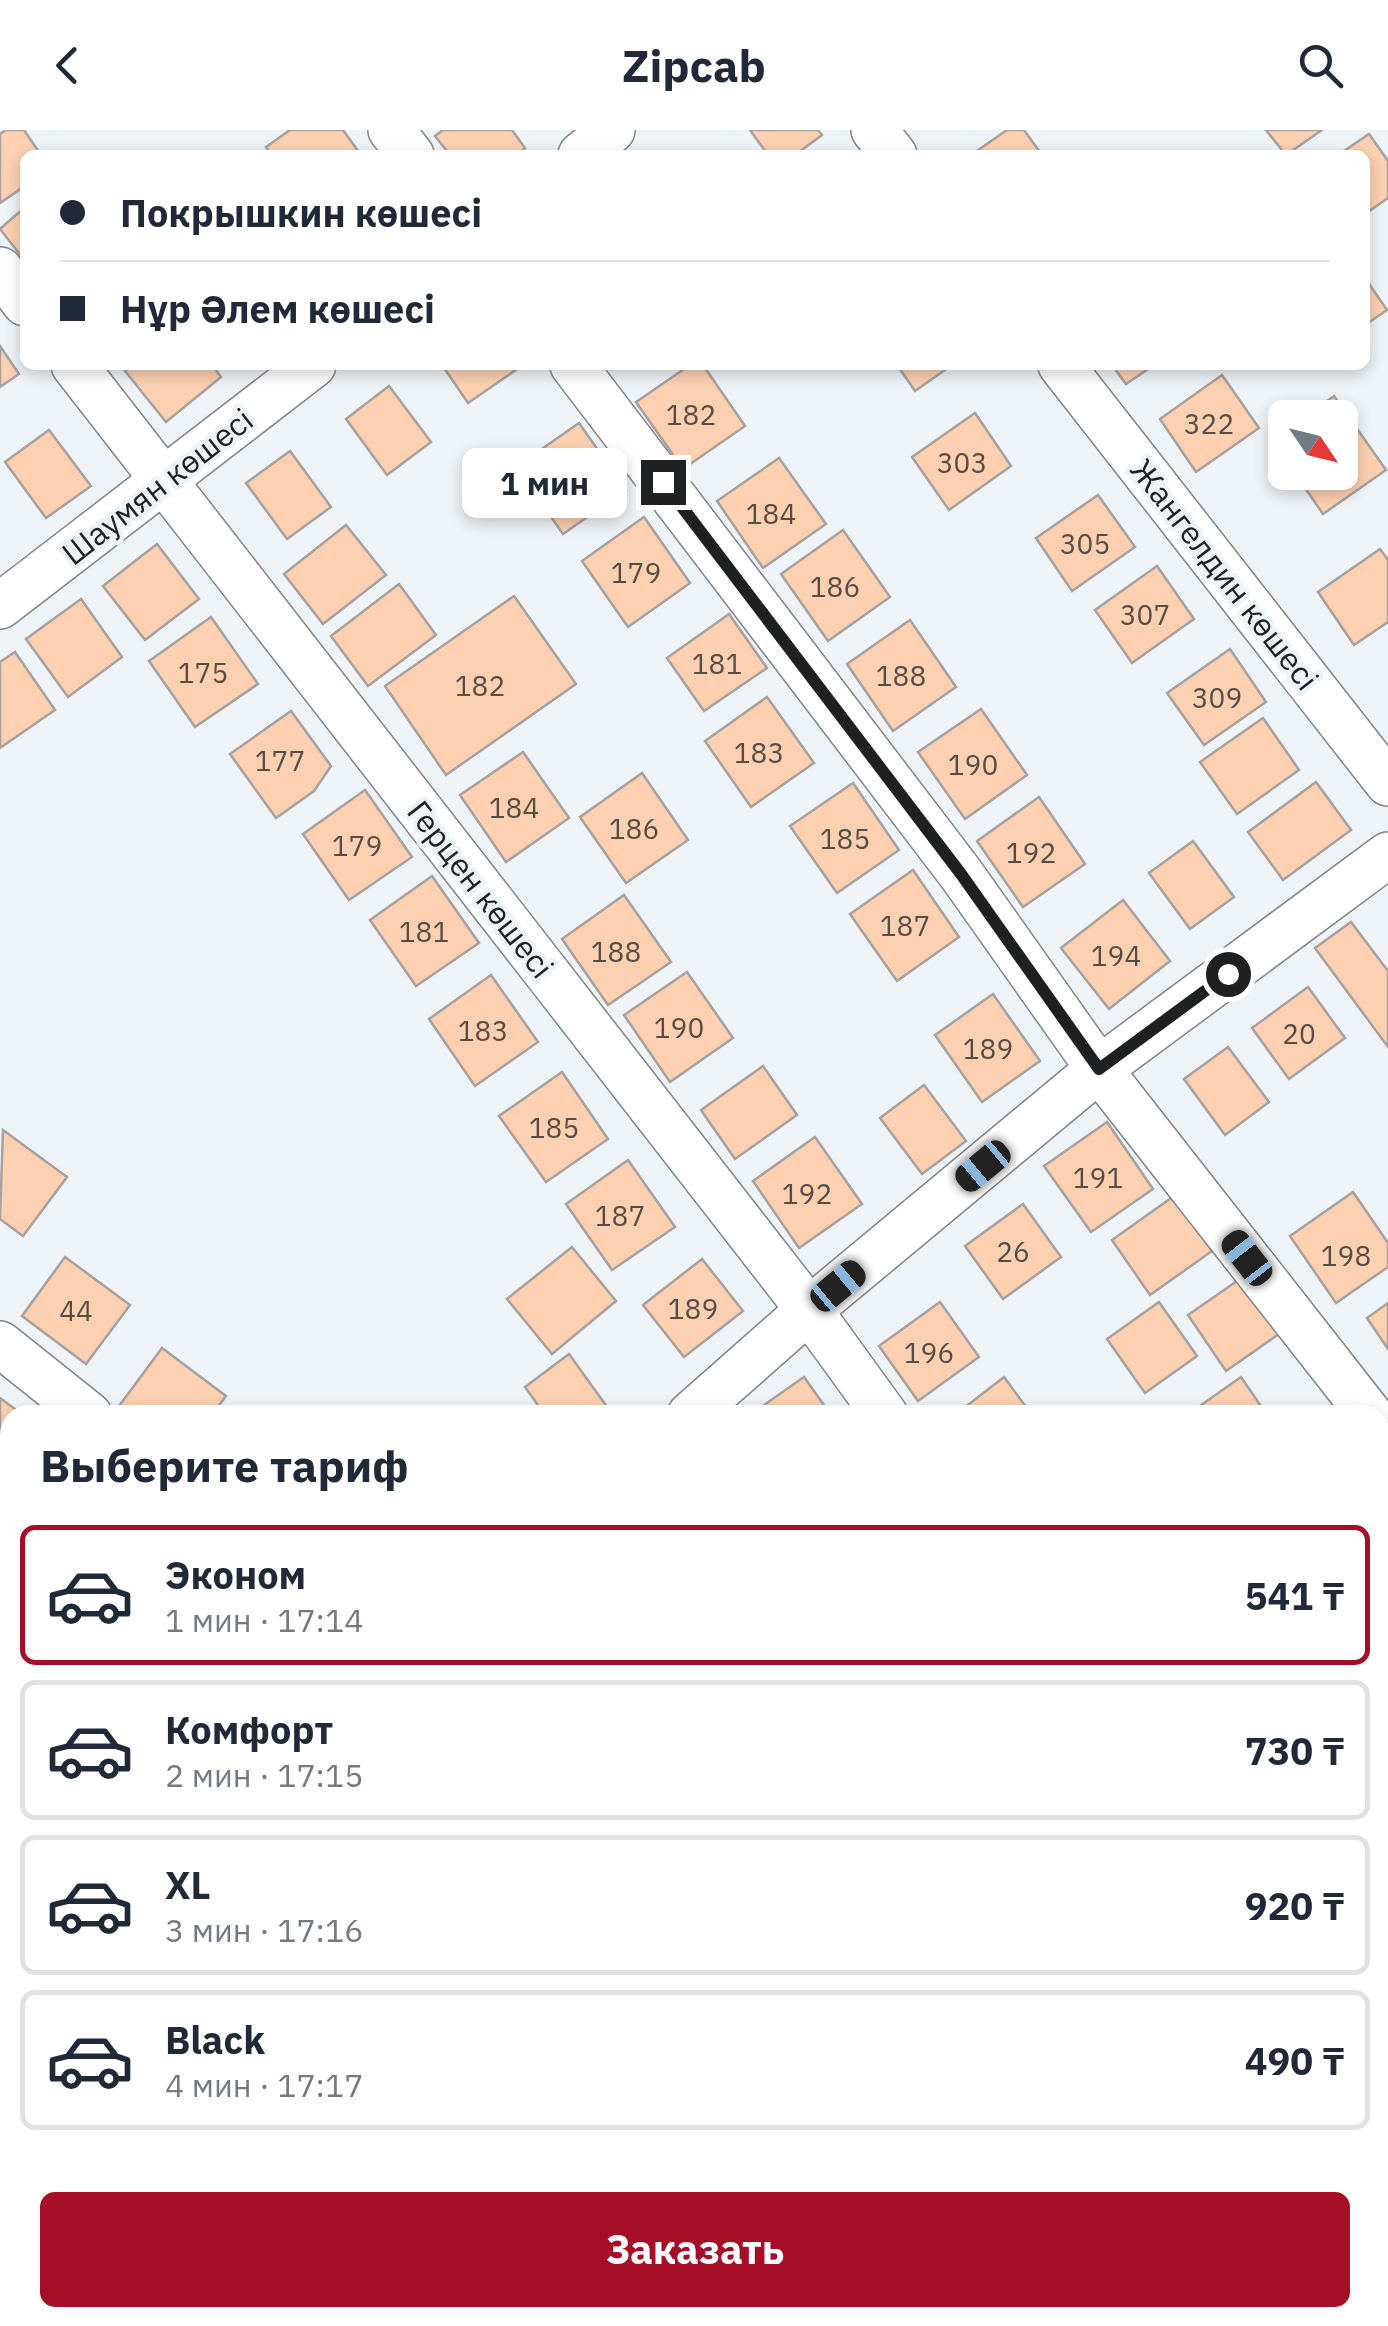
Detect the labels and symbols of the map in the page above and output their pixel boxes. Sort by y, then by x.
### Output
house number: 182 [666,396,716,433]
street label: Шаумян көшесі [53,398,261,574]
north arrow [1268,400,1358,490]
house number: 322 [1184,405,1234,442]
house number: 303 [937,444,987,481]
callout: 1 мин [463,447,628,517]
street label: Жангелдин көшесі [1121,450,1329,698]
route end [641,460,686,505]
house number: 184 [746,495,796,532]
house number: 305 [1060,525,1110,562]
house number: 179 [611,554,661,591]
house number: 186 [810,568,860,605]
house number: 307 [1120,596,1170,633]
house number: 181 [692,645,742,682]
house number: 175 [178,654,228,691]
house number: 188 [876,657,926,694]
house number: 182 [455,667,505,704]
house number: 309 [1192,679,1242,716]
house number: 183 [734,734,784,771]
house number: 177 [255,742,305,779]
house number: 190 [948,746,998,783]
house number: 184 [489,789,539,826]
street label: Герцен көшесі [398,792,564,986]
house number: 186 [609,810,659,847]
house number: 185 [820,820,870,857]
house number: 179 [332,827,382,864]
house number: 192 [1006,834,1056,871]
house number: 187 [880,907,930,944]
house number: 181 [399,913,449,950]
house number: 188 [591,933,641,970]
house number: 194 [1091,937,1141,974]
route start [1206,952,1251,997]
house number: 190 [654,1009,704,1046]
house number: 183 [458,1012,508,1049]
house number: 20 [1282,1015,1316,1052]
house number: 189 [963,1030,1013,1067]
house number: 185 [529,1109,579,1146]
car [950,1135,1016,1197]
house number: 191 [1073,1159,1123,1196]
house number: 192 [782,1175,832,1212]
house number: 187 [595,1197,645,1234]
car [1217,1225,1277,1291]
house number: 26 [996,1233,1030,1270]
house number: 198 [1321,1237,1371,1274]
car [805,1255,871,1317]
house number: 189 [668,1290,718,1327]
house number: 44 [59,1292,93,1329]
house number: 196 [904,1334,954,1371]

